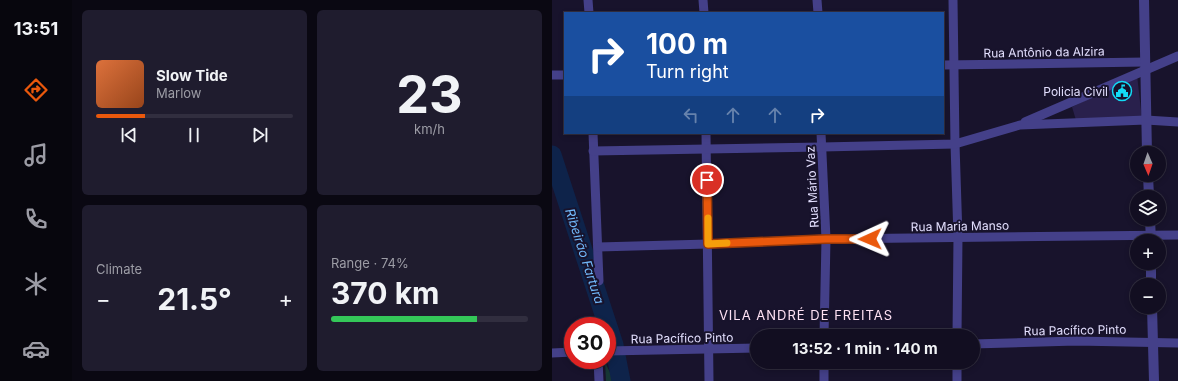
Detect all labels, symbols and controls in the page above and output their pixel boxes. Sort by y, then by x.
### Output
text: 13:51 [14,18,58,39]
text: 100 m [646,27,728,61]
icon: right [580,28,632,80]
street label: Rua Antônio da Alzira [983,43,1105,61]
text: Turn right [646,61,729,82]
text: 23 [396,63,463,126]
text: Slow Tide [156,66,228,85]
icon: directions [22,76,50,104]
public building icon: Policia Civil [1111,80,1133,102]
place label: Policia Civil [1043,84,1108,99]
text: Marlow [156,85,202,101]
icon: left [680,104,702,126]
icon: ahead [722,104,744,126]
icon: ahead [764,104,786,126]
icon: right [806,104,828,126]
text: km/h [414,121,445,137]
icon: previous [118,124,140,146]
icon: pause [183,124,205,146]
icon: next [249,124,271,146]
icon: music [22,141,50,169]
street label: Rua Mário Vaz [802,146,822,228]
north arrow [1130,146,1166,182]
map controls [1130,146,1166,314]
pin [690,163,724,197]
icon: arrive [696,169,718,191]
button: layers [1130,190,1166,226]
icon: phone [22,205,50,233]
water label: Ribeirão Fartura [562,206,608,306]
position arrow [849,218,891,260]
street label: Rua Maria Manso [911,218,1009,234]
button: + [1130,234,1166,270]
text: Range · 74% [331,255,409,271]
text: Climate [96,261,142,277]
icon: climate [22,270,50,298]
text: 370 km [331,275,439,311]
button: − [1130,278,1166,314]
text: 21.5° [157,281,232,317]
text: − [96,286,111,312]
text: + [278,286,293,312]
district label: VILA ANDRÉ DE FREITAS [719,307,893,323]
speed limit sign: 30 [564,317,616,369]
street label: Rua Pacífico Pinto [1024,322,1126,338]
street label: Rua Pacífico Pinto [631,330,733,346]
icon: car [22,335,50,363]
text: 13:52 · 1 min · 140 m [792,339,938,358]

